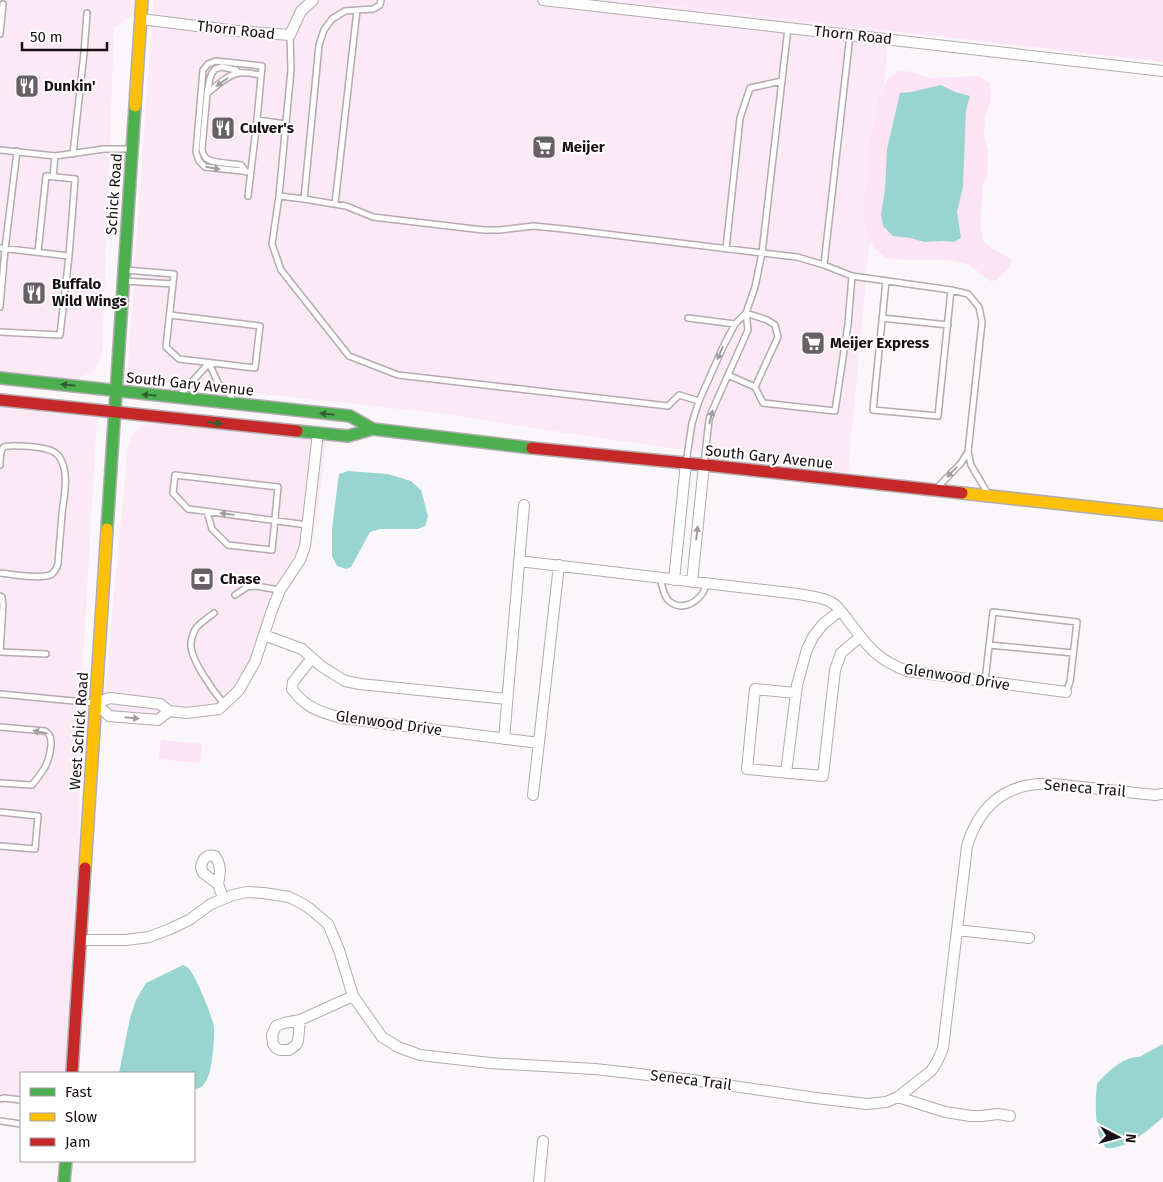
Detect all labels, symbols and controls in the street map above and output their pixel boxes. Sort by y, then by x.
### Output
street label: Thorn Road [196,17,276,43]
scale bar [22,20,108,52]
street label: Thorn Road [813,22,893,48]
text: 50 m [30,28,63,46]
restaurant icon: Dunkin' [14,73,40,99]
place label: Dunkin' [44,77,96,95]
one-way arrow [215,77,229,87]
restaurant icon: Culver's [210,115,236,141]
place label: Culver's [240,119,294,137]
supermarket icon: Meijer [531,134,557,160]
place label: Meijer [562,138,606,156]
street label: Schick Road [102,153,126,235]
one-way arrow [205,165,221,173]
place label: Buffalo Wild Wings [52,275,127,310]
restaurant icon: Buffalo Wild Wings [21,280,47,306]
supermarket icon: Meijer Express [800,330,826,356]
place label: Meijer Express [830,334,929,352]
one-way arrow [716,346,724,360]
street label: South Gary Avenue [125,368,255,400]
one-way arrow [59,381,75,389]
one-way arrow [140,391,156,399]
one-way arrow [707,409,715,424]
one-way arrow [319,410,335,418]
one-way arrow [208,419,224,427]
street label: South Gary Avenue [704,441,834,473]
one-way arrow [946,466,958,478]
one-way arrow [219,510,235,518]
one-way arrow [693,525,701,541]
bank icon: Chase [189,566,215,592]
place label: Chase [220,570,261,588]
street label: Glenwood Drive [903,660,1011,694]
street label: West Schick Road [66,671,92,791]
street label: Glenwood Drive [335,707,443,739]
one-way arrow [124,714,140,722]
one-way arrow [32,727,48,735]
street label: Seneca Trail [1043,775,1127,801]
street label: Seneca Trail [649,1066,733,1094]
legend [20,1072,195,1162]
text: Fast [65,1083,92,1101]
text: Slow [65,1108,97,1126]
north arrow [1093,1112,1143,1162]
text: Jam [65,1133,91,1151]
text: N [1121,1133,1139,1144]

